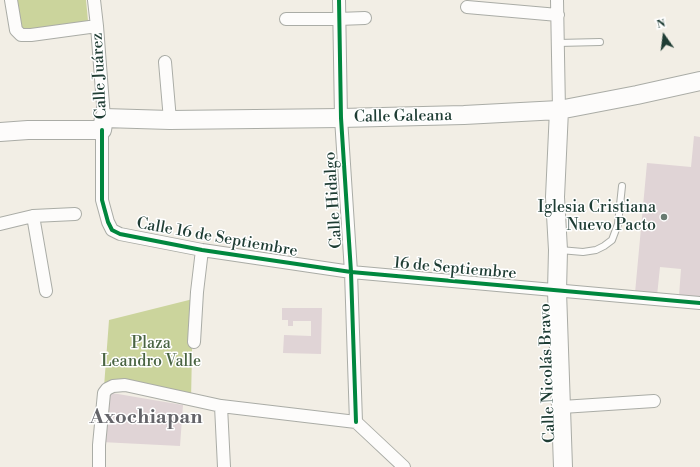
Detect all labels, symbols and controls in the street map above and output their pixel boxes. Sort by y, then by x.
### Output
north arrow [644,16,684,56]
text: N [655,17,667,32]
street label: Calle Juárez [88,32,112,120]
street label: Calle Galeana [354,107,452,127]
street label: Calle Hidalgo [321,151,347,249]
place label: Iglesia Cristiana Nuevo Pacto [538,198,656,236]
marker: Iglesia Cristiana Nuevo Pacto [659,212,669,222]
street label: Calle 16 de Septiembre [135,214,299,262]
street label: 16 de Septiembre [393,254,517,284]
street label: Calle Nicolás Bravo [536,303,560,443]
park label: Plaza Leandro Valle [101,334,201,372]
district label: Axochiapan [90,406,202,430]

